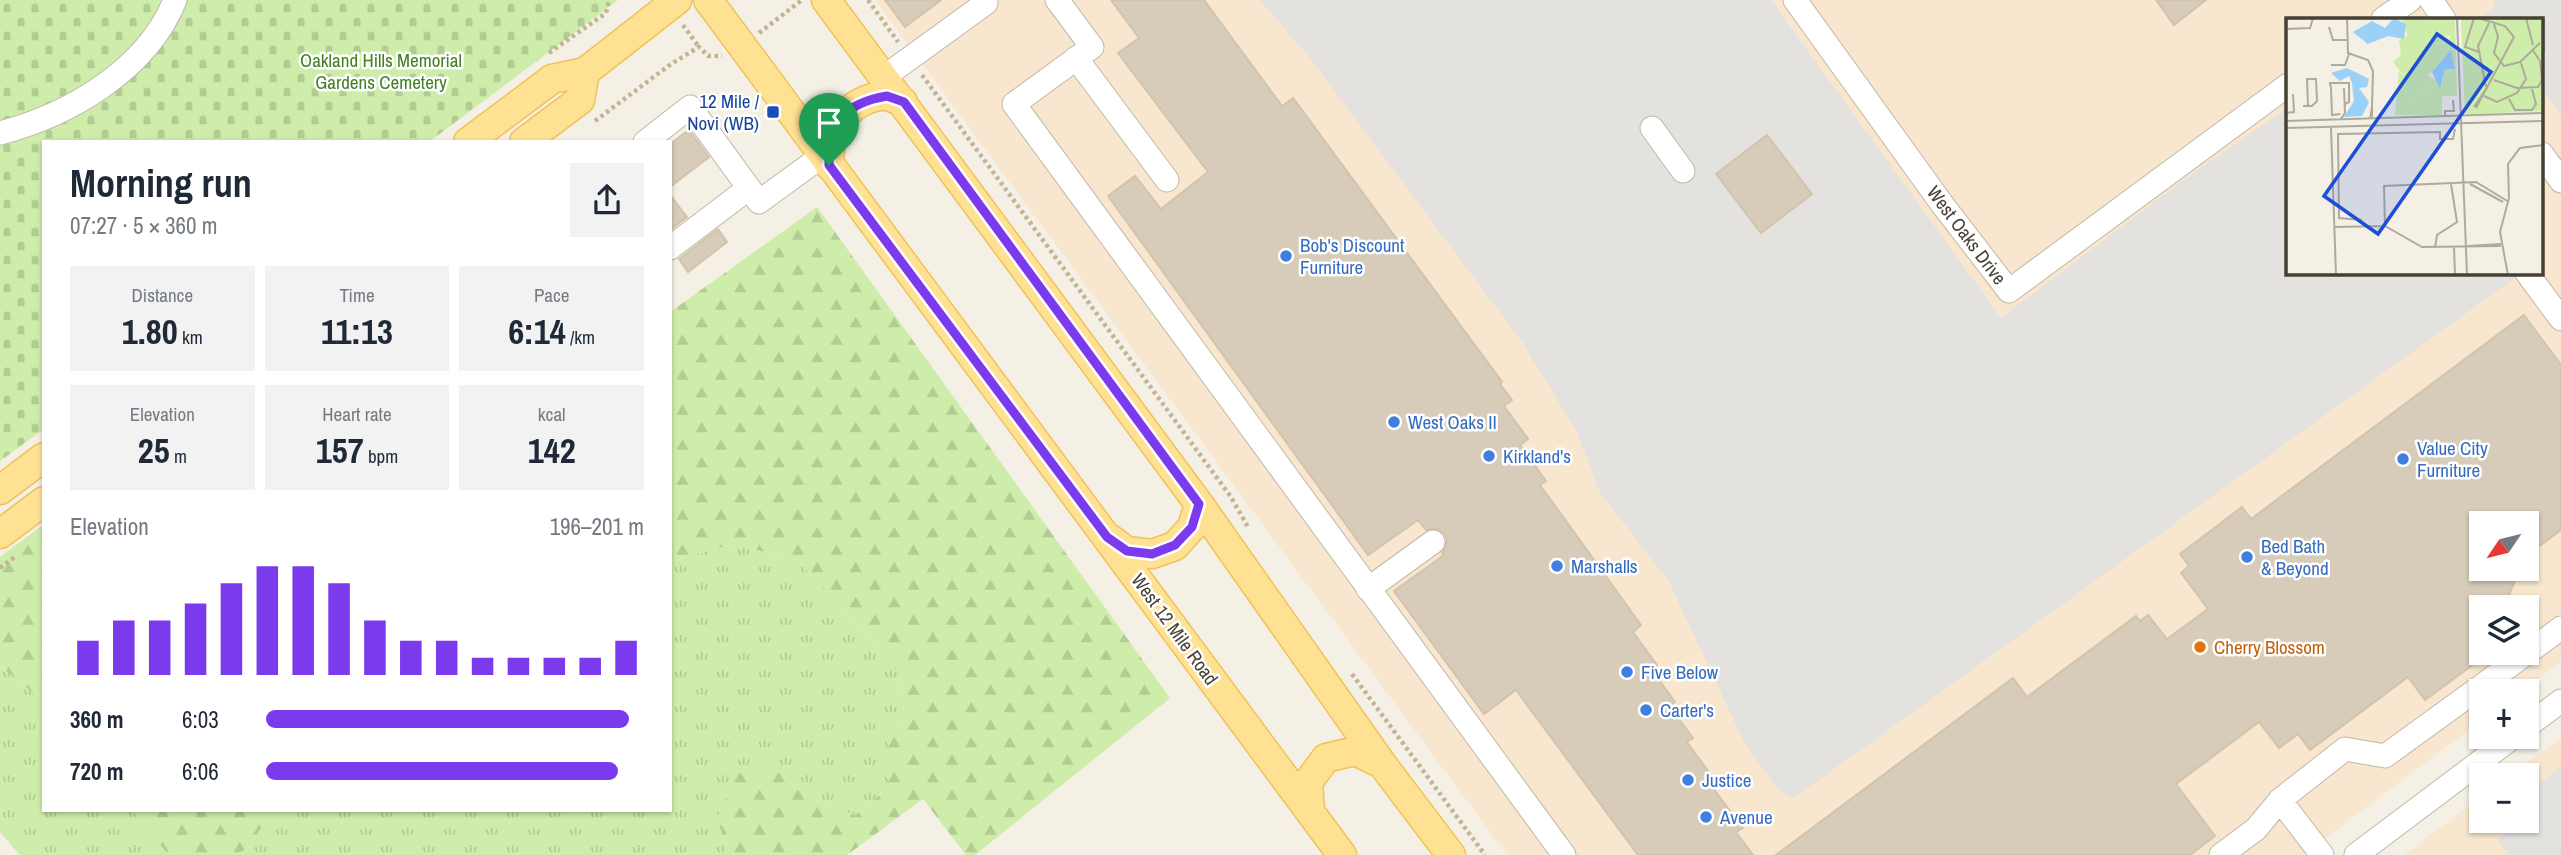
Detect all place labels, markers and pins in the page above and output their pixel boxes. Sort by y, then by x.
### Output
place label: 12 Mile / Novi (WB) [687,88,760,136]
pin [799,93,859,165]
marker: 12 Mile / Novi (WB) [765,104,781,120]
place label: Bob's Discount Furniture [1300,232,1405,280]
marker: Bob's Discount Furniture [1278,248,1294,264]
place label: West Oaks II [1408,409,1497,435]
marker: West Oaks II [1386,414,1402,430]
place label: Value City Furniture [2417,435,2488,483]
place label: Kirkland's [1503,443,1571,469]
marker: Kirkland's [1481,448,1497,464]
marker: Value City Furniture [2395,451,2411,467]
place label: Bed Bath & Beyond [2261,533,2329,581]
marker: Bed Bath & Beyond [2239,549,2255,565]
place label: Marshalls [1571,553,1638,579]
marker: Marshalls [1549,558,1565,574]
place label: Cherry Blossom [2214,634,2325,660]
marker: Cherry Blossom [2192,639,2208,655]
place label: Five Below [1641,659,1719,685]
marker: Five Below [1619,664,1635,680]
place label: Carter's [1660,697,1714,723]
marker: Carter's [1638,702,1654,718]
place label: Justice [1702,767,1751,793]
marker: Justice [1680,772,1696,788]
place label: Avenue [1719,804,1773,830]
marker: Avenue [1698,809,1714,825]

